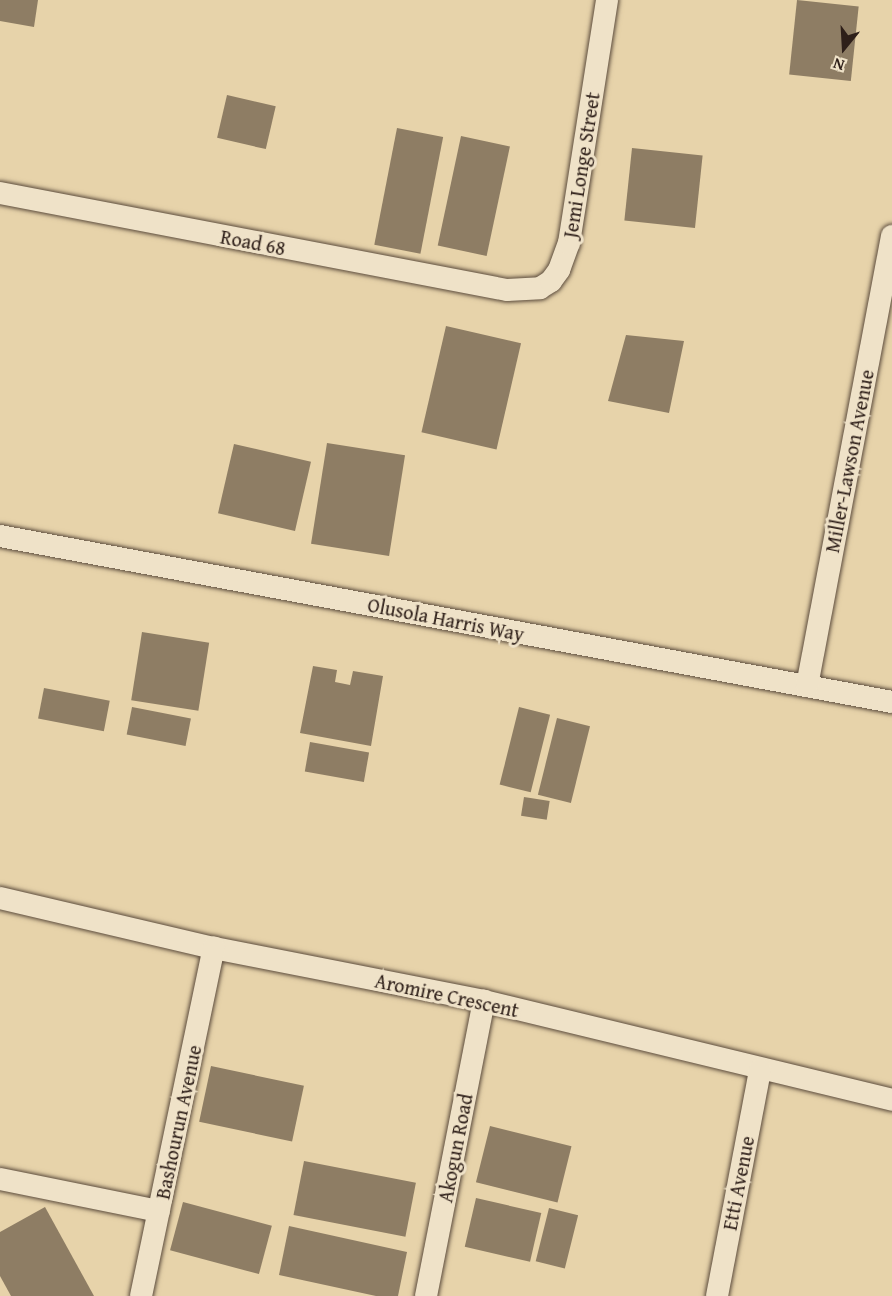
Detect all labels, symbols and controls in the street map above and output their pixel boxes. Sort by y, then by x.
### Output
north arrow [814,18,874,78]
text: N [830,52,847,78]
street label: Jemi Longe Street [558,90,604,240]
street label: Road 68 [219,224,287,260]
street label: Miller-Lawson Avenue [819,367,879,555]
street label: Olusola Harris Way [366,592,526,646]
street label: Aromire Crescent [373,968,521,1022]
street label: Bashourun Avenue [150,1043,206,1201]
street label: Akogun Road [433,1092,477,1204]
street label: Etti Avenue [717,1134,759,1232]

